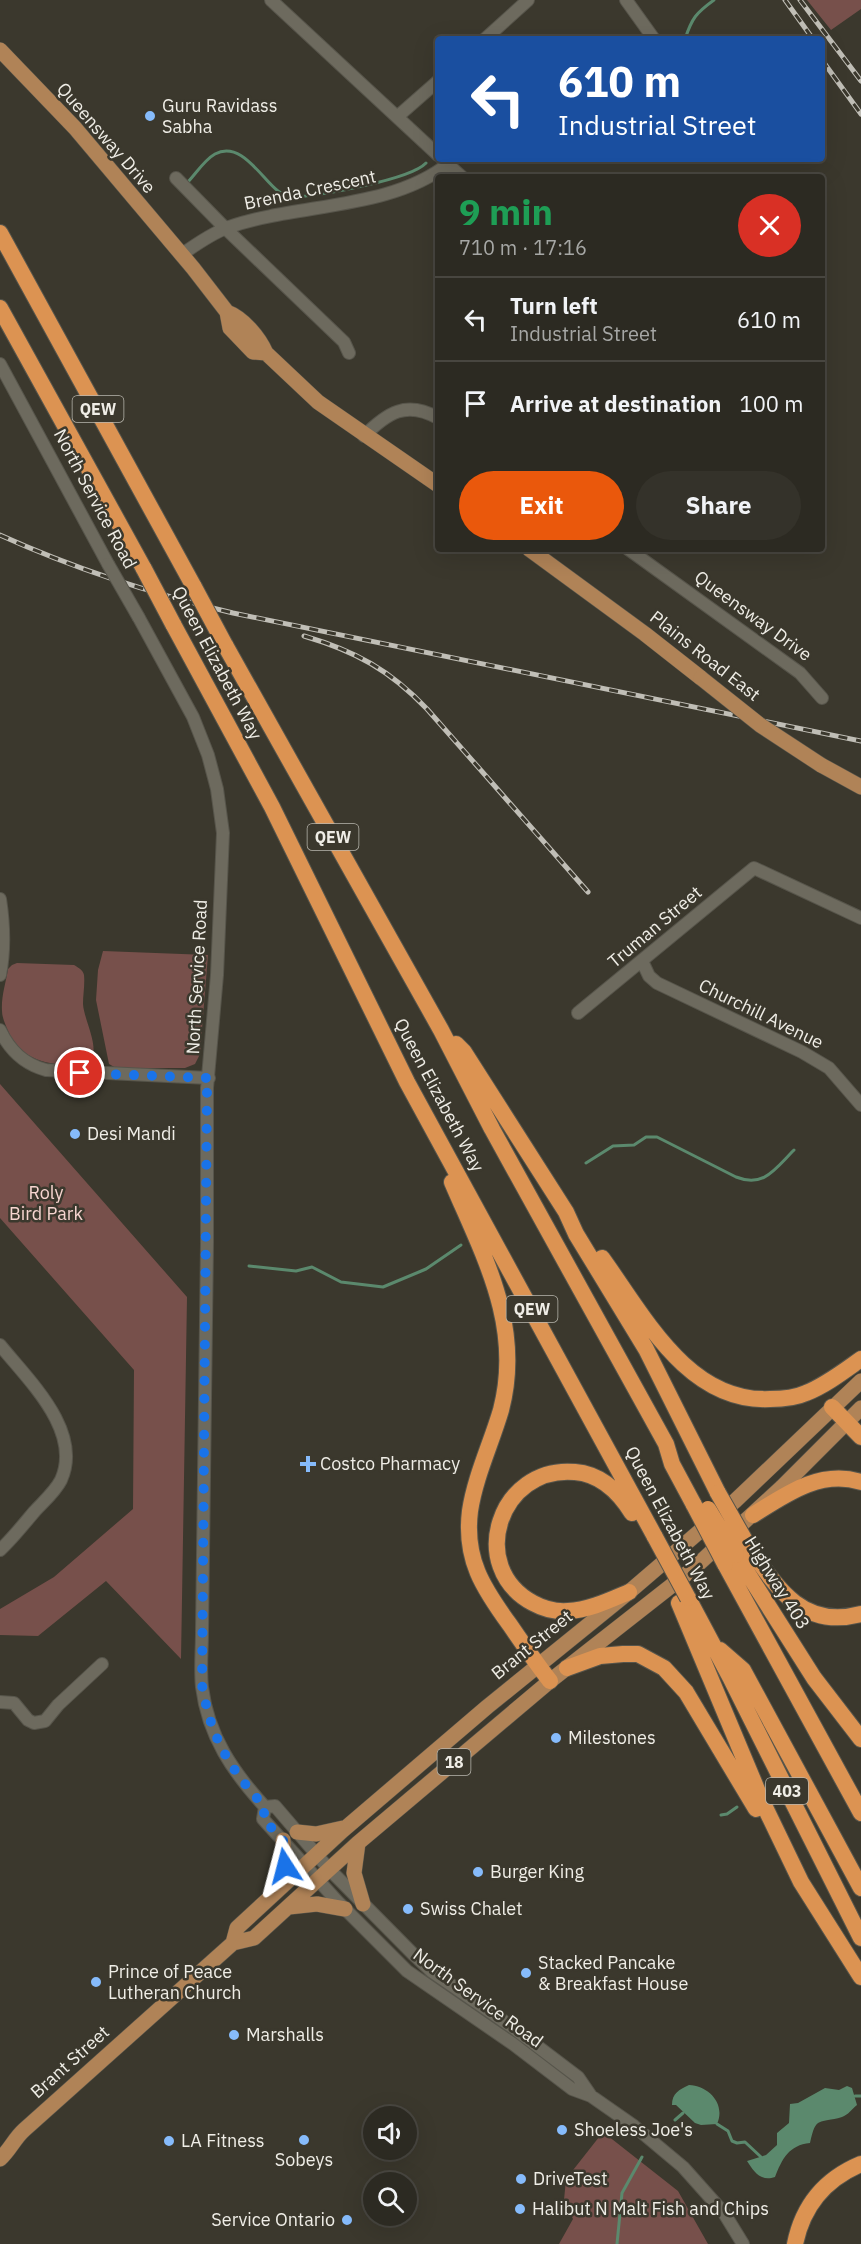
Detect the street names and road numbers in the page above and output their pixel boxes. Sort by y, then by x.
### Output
street label: Queensway Drive [52,77,161,198]
street label: Brenda Crescent [242,164,378,215]
road number: QEW [72,396,124,422]
street label: North Service Road [49,425,142,573]
street label: Queensway Drive [690,565,817,666]
street label: Queen Elizabeth Way [167,582,268,743]
street label: Plains Road East [645,605,765,706]
road number: QEW [308,824,358,850]
street label: Truman Street [603,881,706,973]
street label: North Service Road [181,899,212,1055]
street label: Churchill Avenue [695,973,827,1054]
street label: Queen Elizabeth Way [389,1014,490,1175]
road number: QEW [506,1296,558,1322]
street label: Queen Elizabeth Way [620,1442,721,1603]
street label: Highway 403 [740,1532,815,1634]
street label: Brant Street [486,1605,577,1684]
road number: 18 [438,1749,470,1775]
road number: 403 [766,1778,808,1804]
street label: North Service Road [409,1943,548,2053]
street label: Brant Street [26,2020,114,2103]

